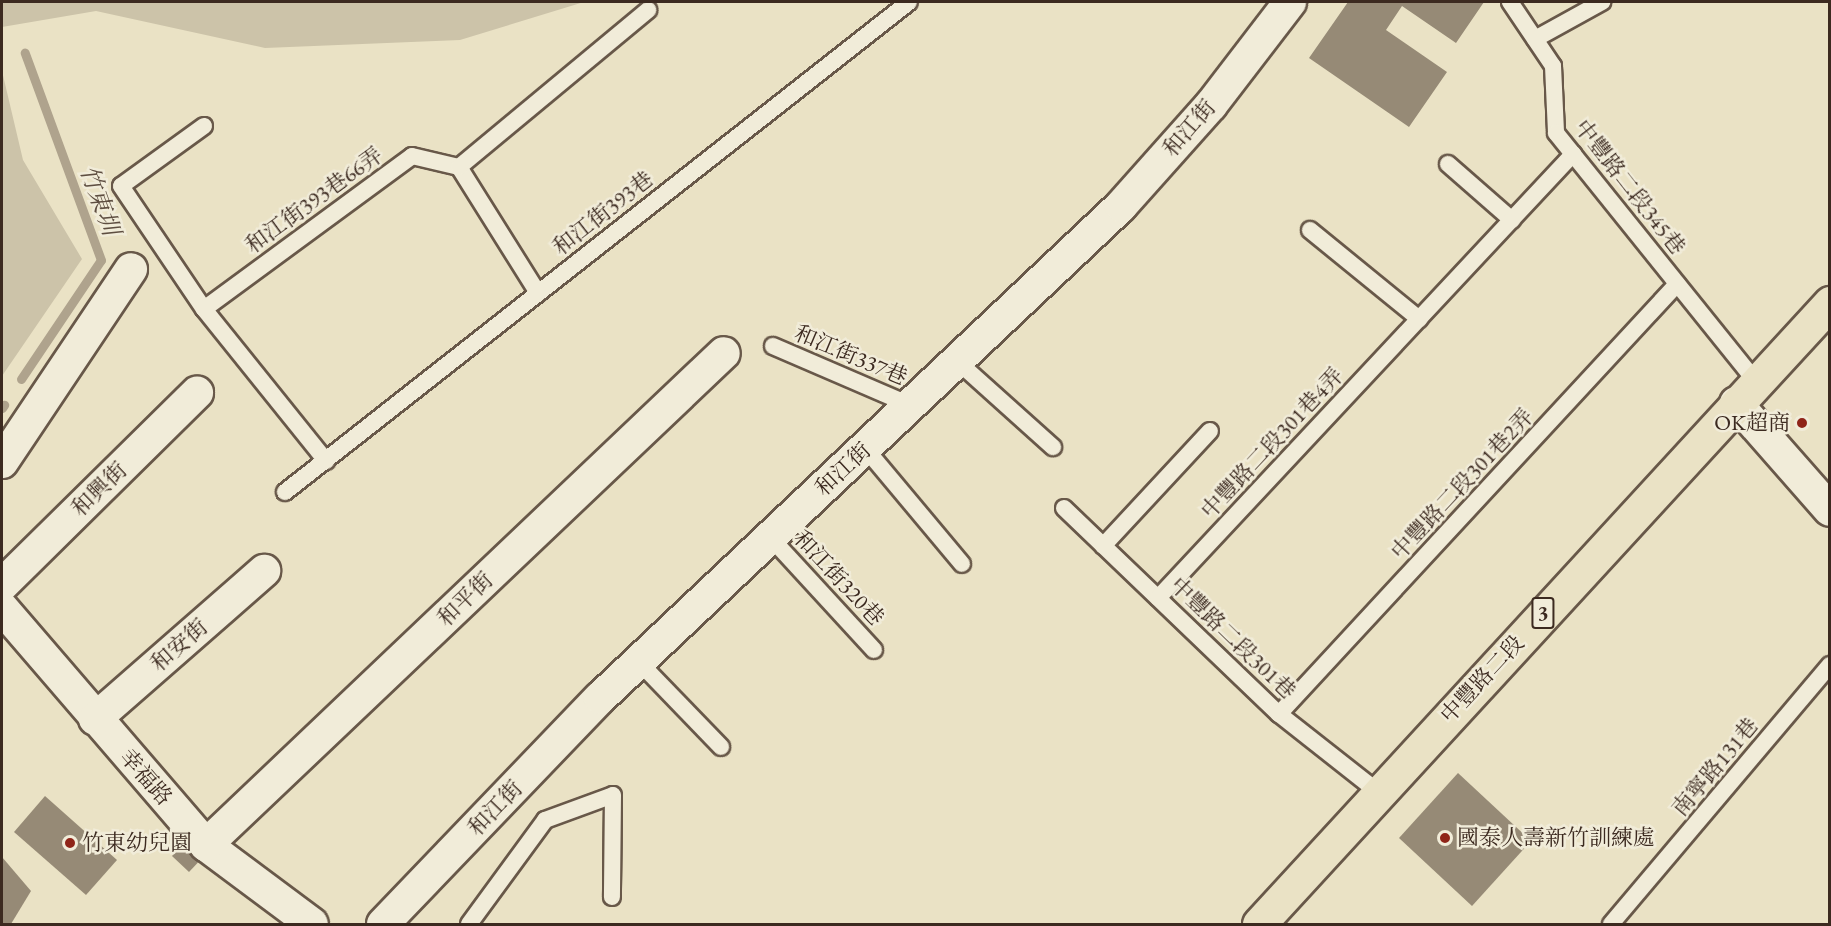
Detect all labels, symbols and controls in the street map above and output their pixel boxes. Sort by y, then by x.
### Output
street label: 和江街 [1157,94,1221,162]
street label: 中豐路二段345巷 [1569,114,1691,260]
street label: 和江街393巷66弄 [240,141,388,259]
water label: 竹東圳 [74,161,126,239]
street label: 和江街393巷 [548,166,658,260]
street label: 和江街337巷 [791,319,911,391]
street label: 中豐路二段301巷4弄 [1195,362,1349,524]
street label: 中豐路二段301巷2弄 [1385,403,1539,565]
place label: OK超商 [1714,410,1790,436]
marker: OK超商 [1795,416,1809,430]
street label: 和江街 [810,437,876,501]
street label: 和興街 [66,457,132,521]
street label: 和江街320巷 [789,525,889,631]
street label: 和平街 [432,567,498,631]
street label: 中豐路二段301巷 [1165,572,1301,704]
road number: 3 [1531,595,1555,631]
street label: 和安街 [145,613,213,677]
street label: 中豐路二段 [1435,630,1529,728]
street label: 南寧路131巷 [1666,713,1764,821]
street label: 幸福路 [114,743,178,811]
street label: 和江街 [463,775,527,841]
place label: 國泰人壽新竹訓練處 [1457,825,1655,851]
place label: 竹東幼兒園 [82,830,192,856]
marker: 國泰人壽新竹訓練處 [1438,831,1452,845]
marker: 竹東幼兒園 [63,836,77,850]

